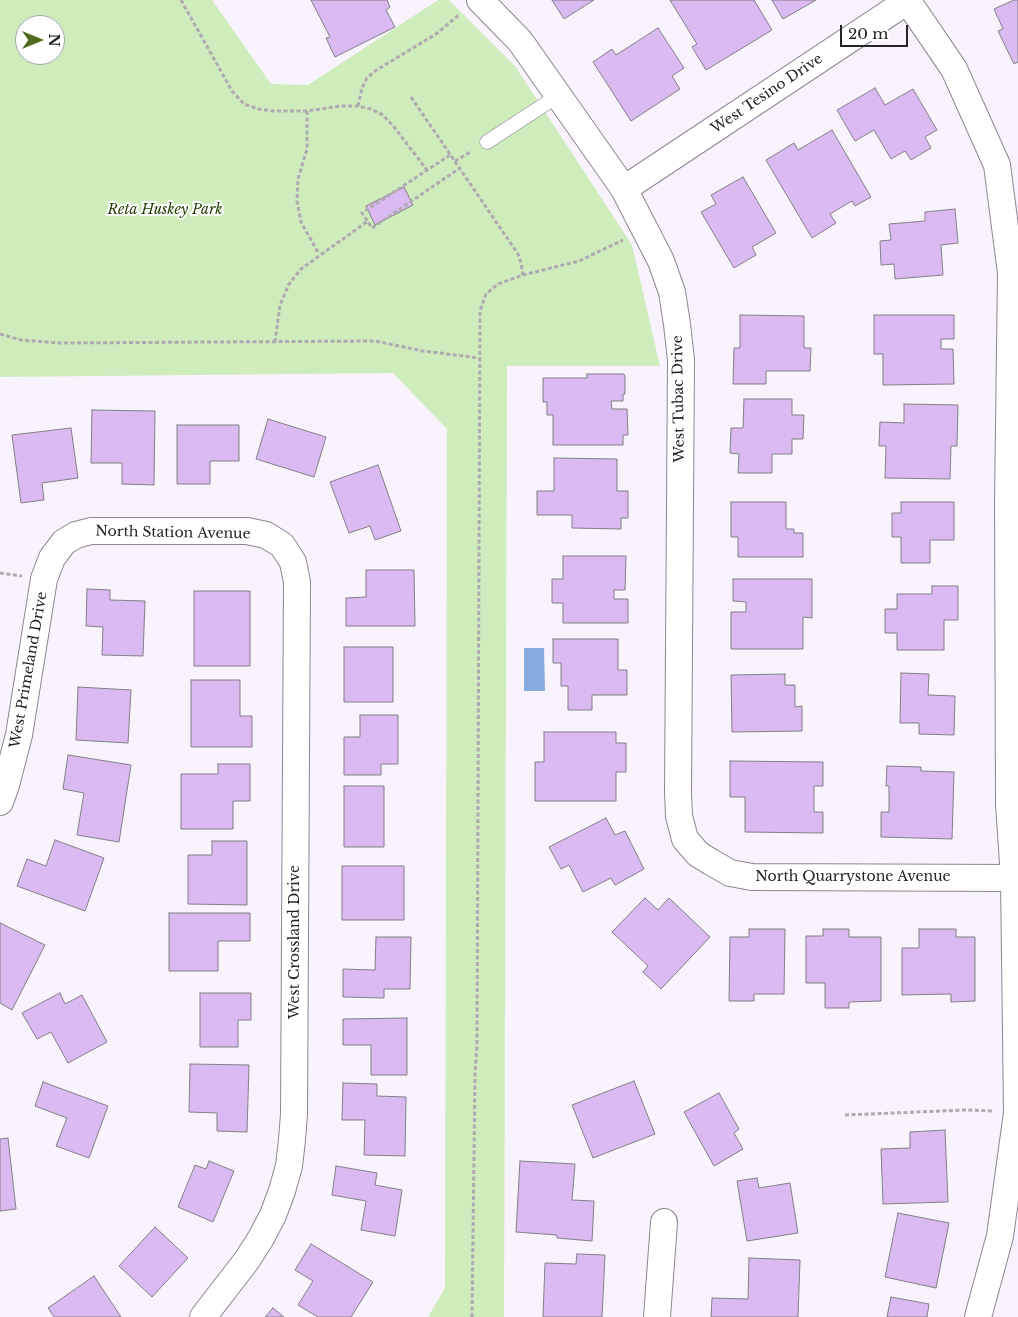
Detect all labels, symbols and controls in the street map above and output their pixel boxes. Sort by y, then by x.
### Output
north arrow [15,15,65,65]
scale bar [843,15,910,47]
text: 20 m [848,24,888,43]
text: N [45,33,63,47]
street label: West Tesino Drive [708,50,826,138]
park label: Reta Huskey Park [108,202,222,218]
street label: West Tubac Drive [669,335,689,463]
street label: North Station Avenue [95,523,251,543]
street label: West Primeland Drive [7,590,51,750]
street label: West Crossland Drive [287,865,303,1019]
street label: North Quarrystone Avenue [755,869,951,885]

